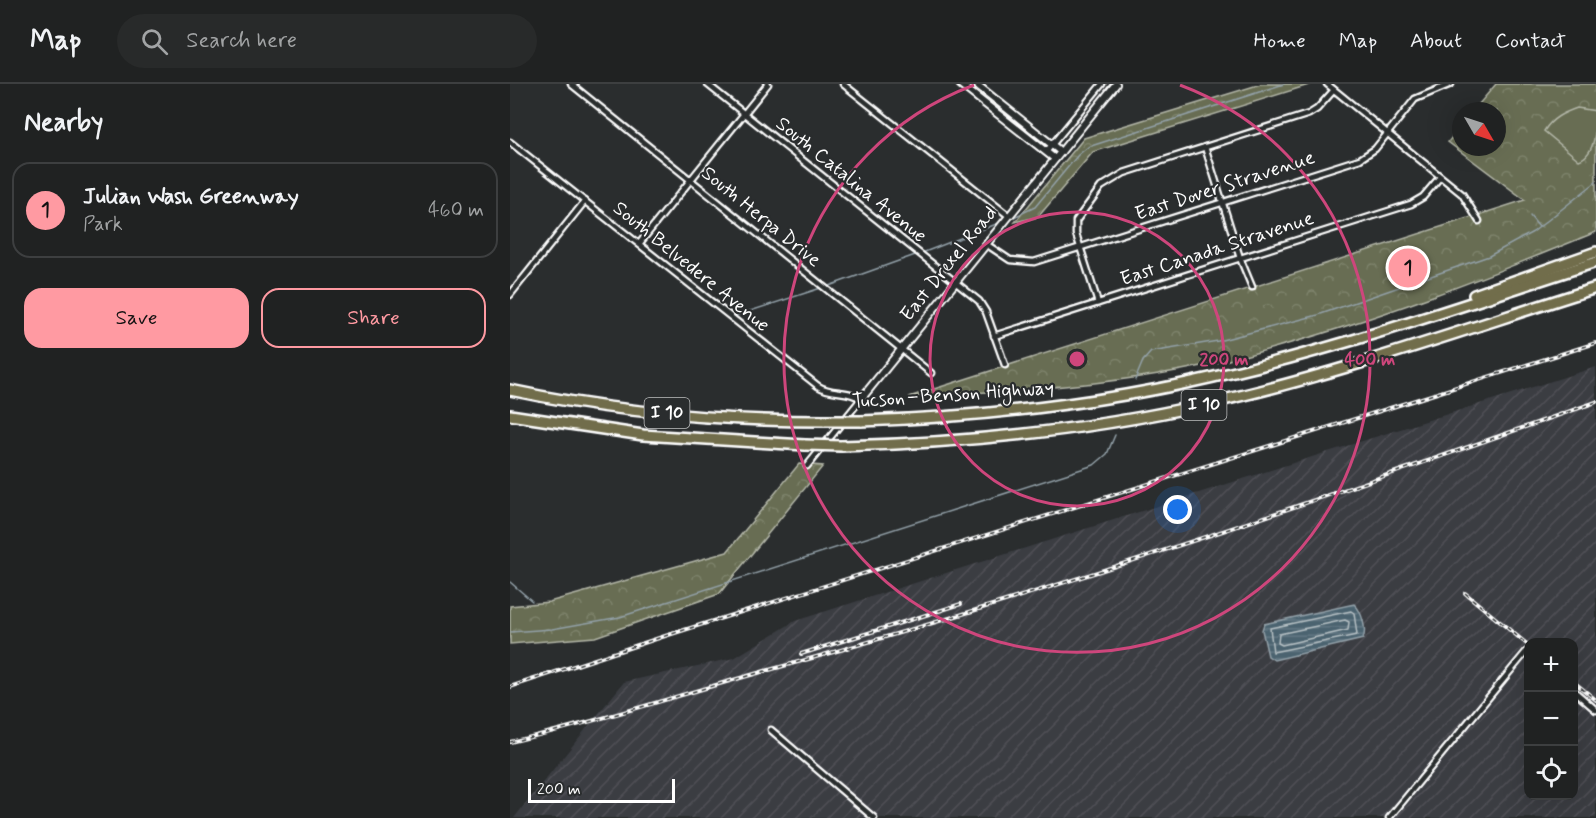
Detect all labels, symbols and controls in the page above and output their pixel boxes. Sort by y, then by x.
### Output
search box [117,14,537,68]
text: Map [30,23,81,60]
icon: search [138,25,171,58]
text: Search here [186,27,297,55]
text: Home [1254,27,1306,55]
text: Map [1339,27,1377,55]
text: About [1410,27,1462,55]
text: Contact [1495,27,1566,55]
north arrow [1452,102,1506,156]
text: Nearby [24,106,103,140]
street label: South Catalina Avenue [770,111,932,249]
street label: East Dover Stravenue [1132,144,1318,228]
street label: South Herpa Drive [695,160,827,274]
text: Julian Wash Greenway [83,183,299,211]
street label: South Belvedere Avenue [607,195,775,339]
text: 1 [41,197,50,224]
text: 460 m [428,197,484,224]
street label: East Drexel Road [894,201,1004,327]
street label: East Canada Stravenue [1117,205,1317,293]
text: Park [83,211,123,238]
pin: 1 [1388,246,1428,291]
button: Save [24,288,249,348]
button: Share [261,288,486,348]
text: 200 m [1199,348,1249,372]
text: 400 m [1345,348,1395,372]
centre of rings [1067,349,1087,369]
street label: Tucson–Benson Highway [851,374,1055,417]
road number: I 10 [1182,390,1226,420]
road number: I 10 [644,398,690,428]
your location [1163,495,1192,524]
map controls [1524,638,1578,800]
button: + [1524,638,1578,692]
button: − [1524,692,1578,746]
button: locate [1524,746,1578,800]
scale bar [528,776,675,804]
text: 200 m [537,779,581,800]

